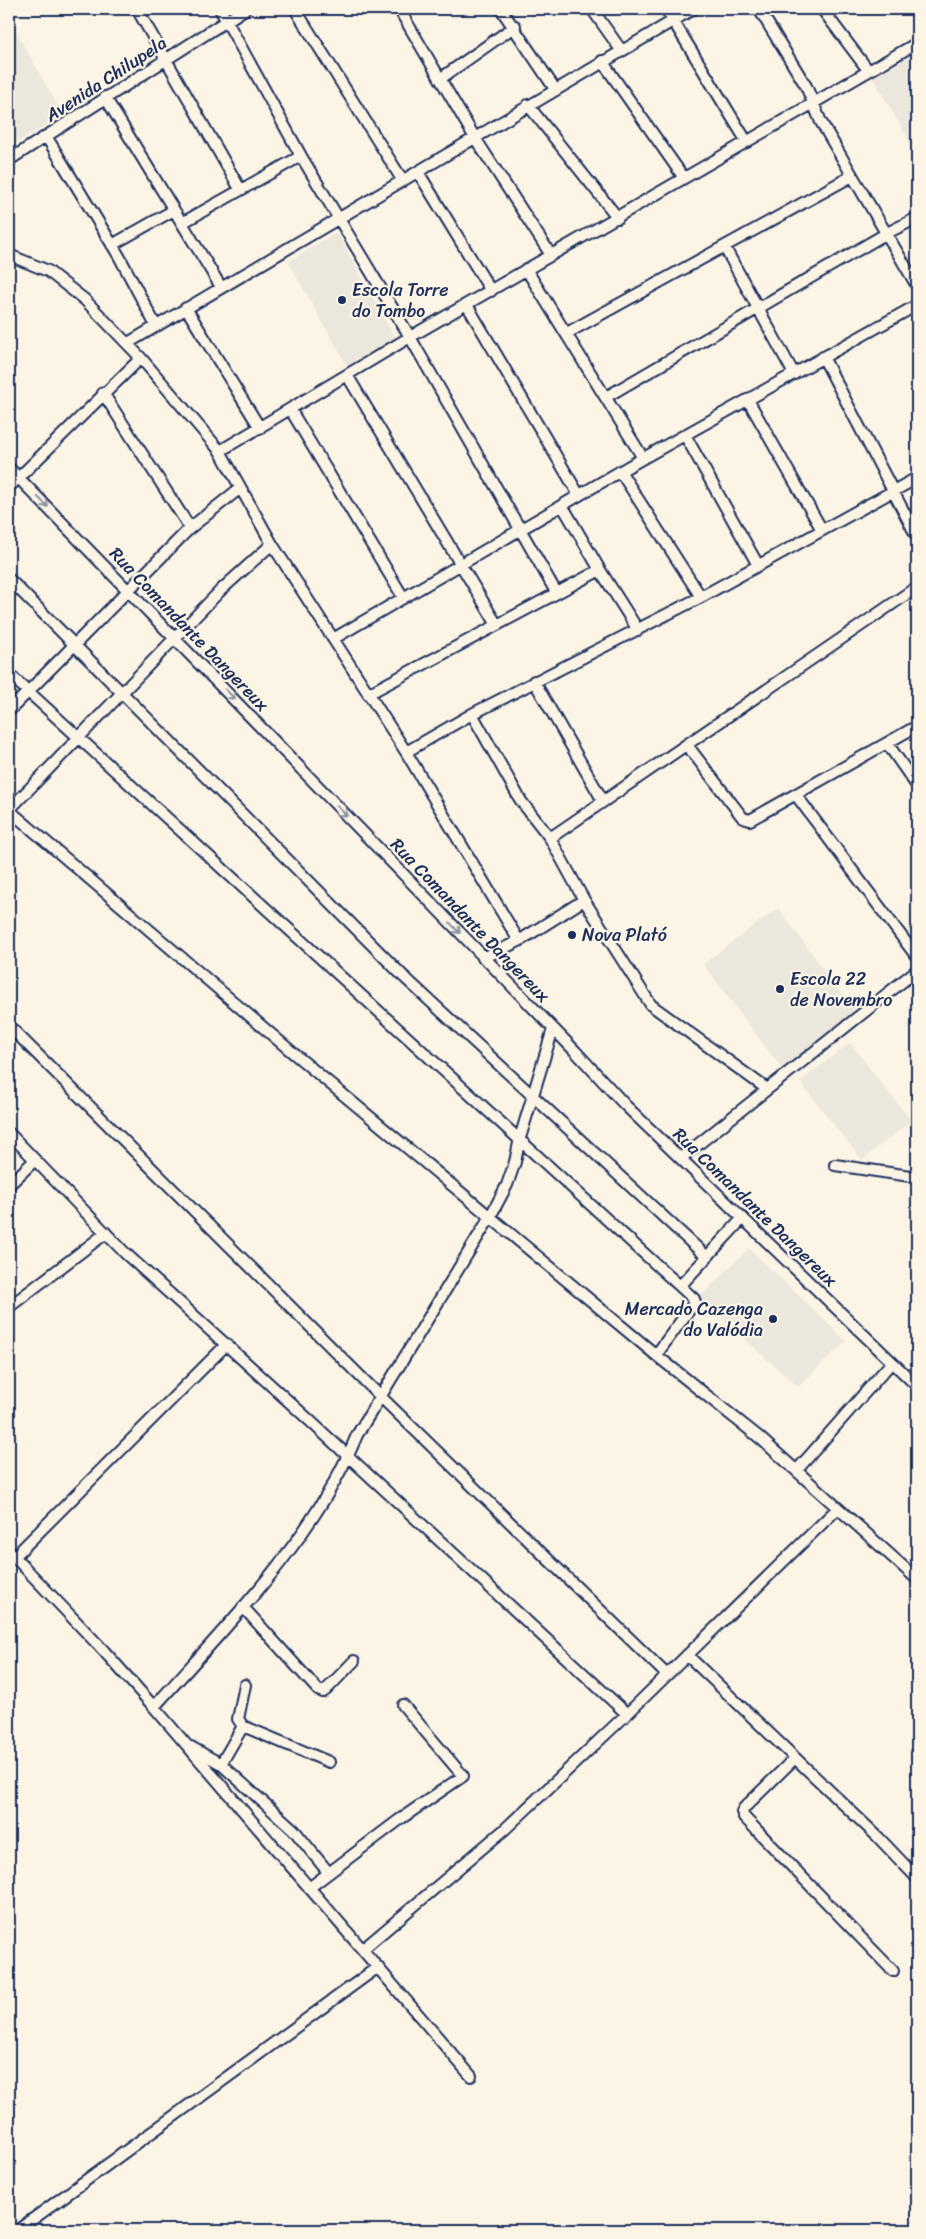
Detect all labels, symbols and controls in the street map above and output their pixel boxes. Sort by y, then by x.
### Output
street label: Avenida Chilupela [38,27,173,131]
place label: Escola Torre do Tombo [352,274,449,327]
marker: Escola Torre do Tombo [336,294,348,306]
one-way arrow [37,496,49,508]
street label: Rua Comandante Dangereux [101,539,277,720]
one-way arrow [223,688,236,700]
one-way arrow [336,805,348,817]
street label: Rua Comandante Dangereux [382,830,558,1011]
place label: Nova Plató [582,919,668,951]
one-way arrow [449,922,461,934]
marker: Nova Plató [566,929,578,941]
place label: Escola 22 de Novembro [790,963,892,1016]
marker: Escola 22 de Novembro [774,983,786,995]
street label: Rua Comandante Dangereux [665,1119,846,1295]
place label: Mercado Cazenga do Valódia [625,1293,763,1346]
marker: Mercado Cazenga do Valódia [767,1313,779,1325]

